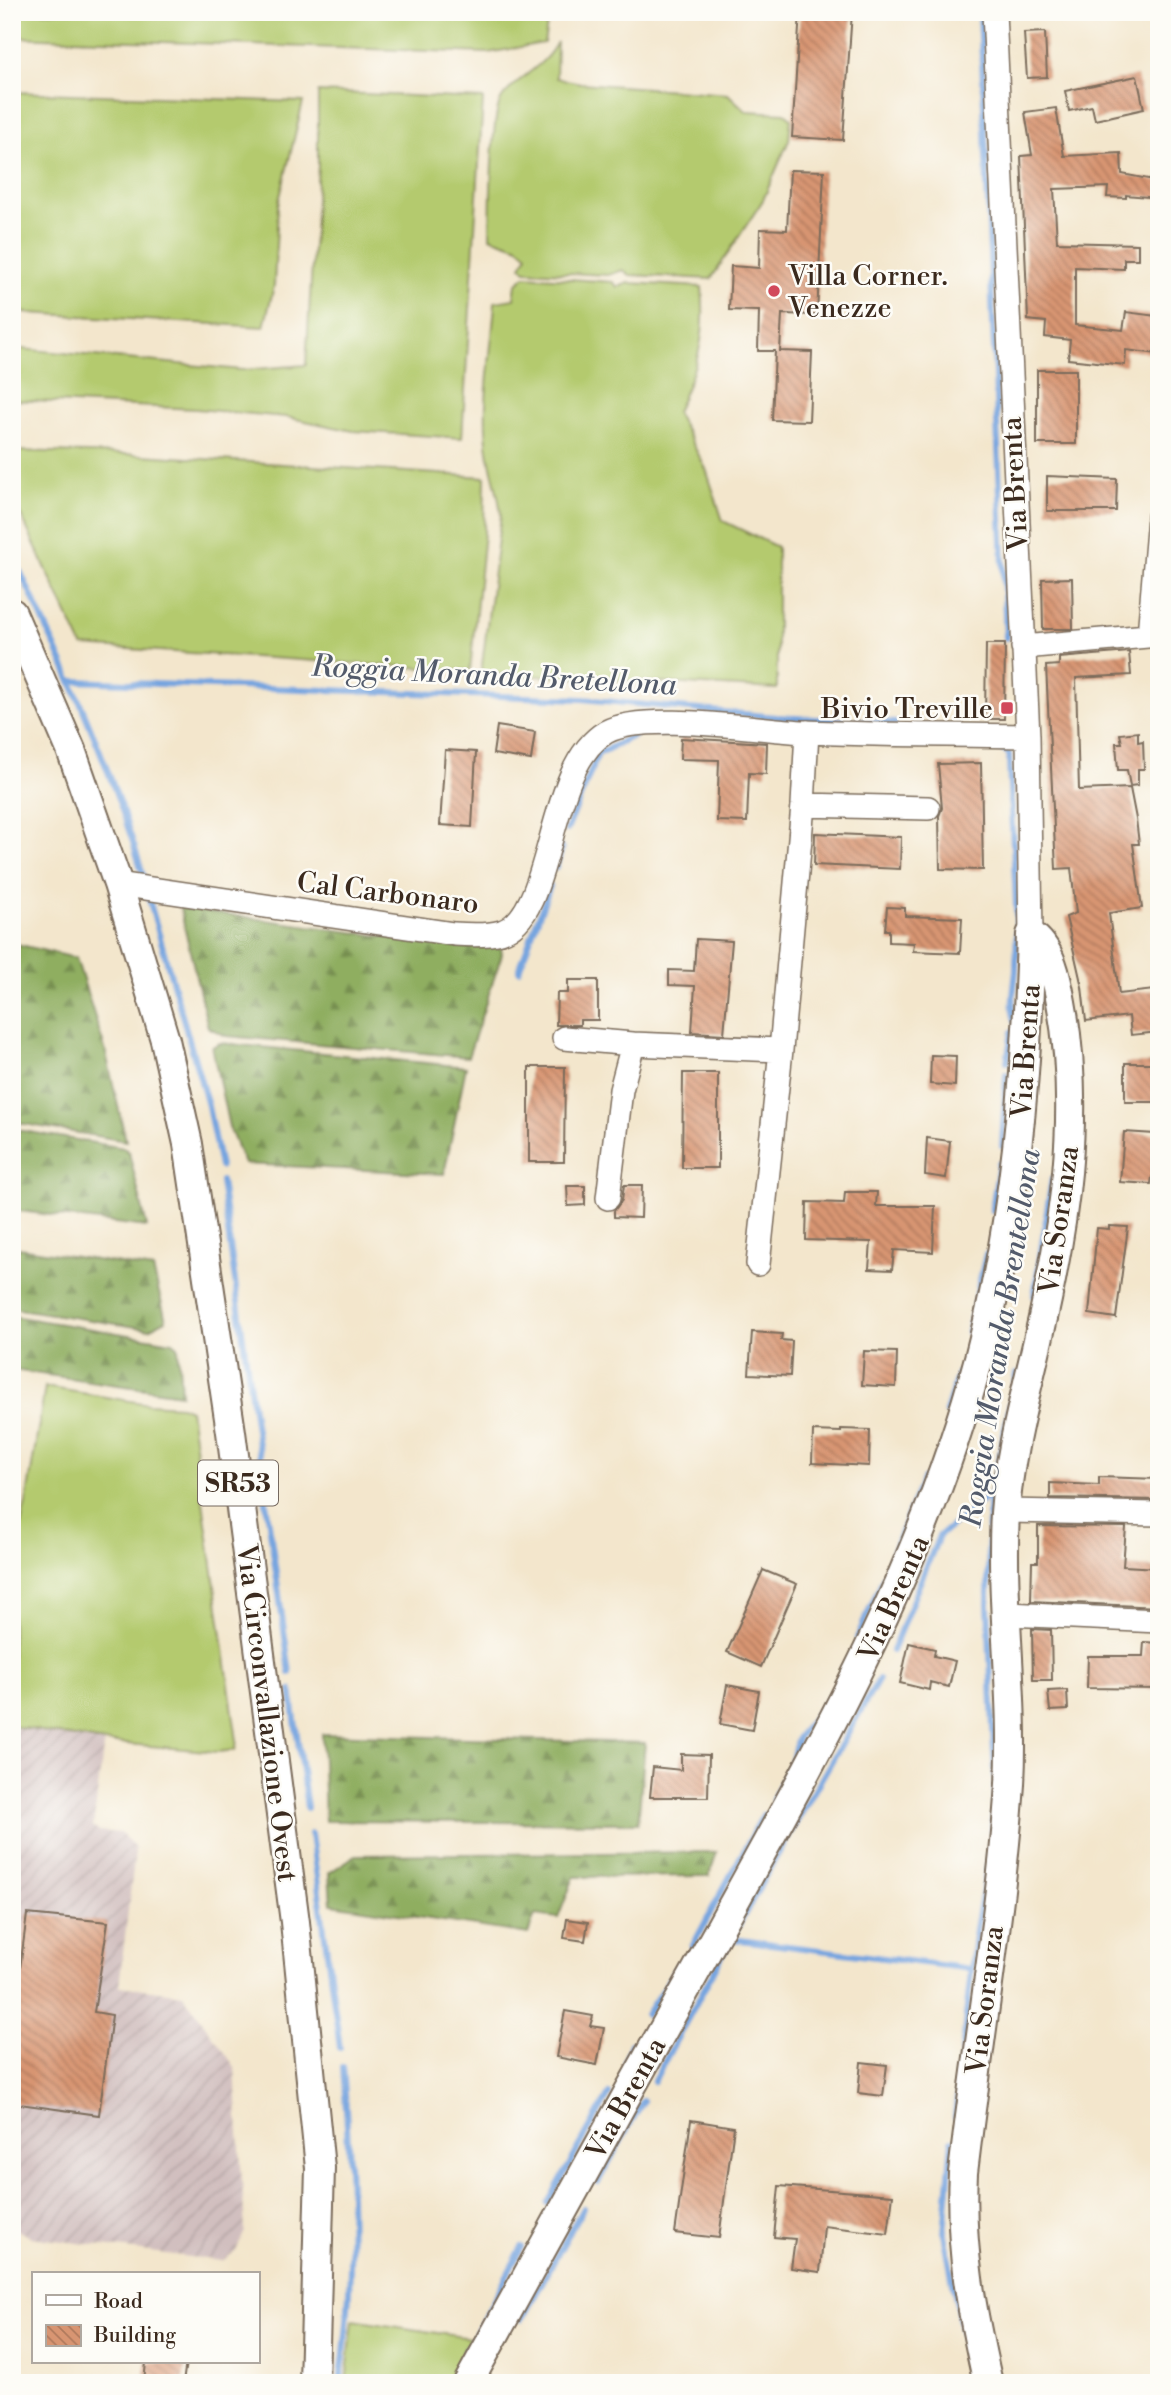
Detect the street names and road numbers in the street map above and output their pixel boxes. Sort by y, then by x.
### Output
street label: Via Brenta [994,415,1037,553]
street label: Cal Carbonaro [295,865,481,922]
street label: Via Brenta [1004,982,1049,1120]
street label: Via Soranza [1032,1143,1087,1298]
road number: SR53 [198,1460,278,1506]
street label: Via Brenta [851,1529,938,1668]
street label: Via Circonvallazione Ovest [228,1541,305,1884]
street label: Via Soranza [959,1923,1012,2078]
street label: Via Brenta [578,2031,675,2167]

